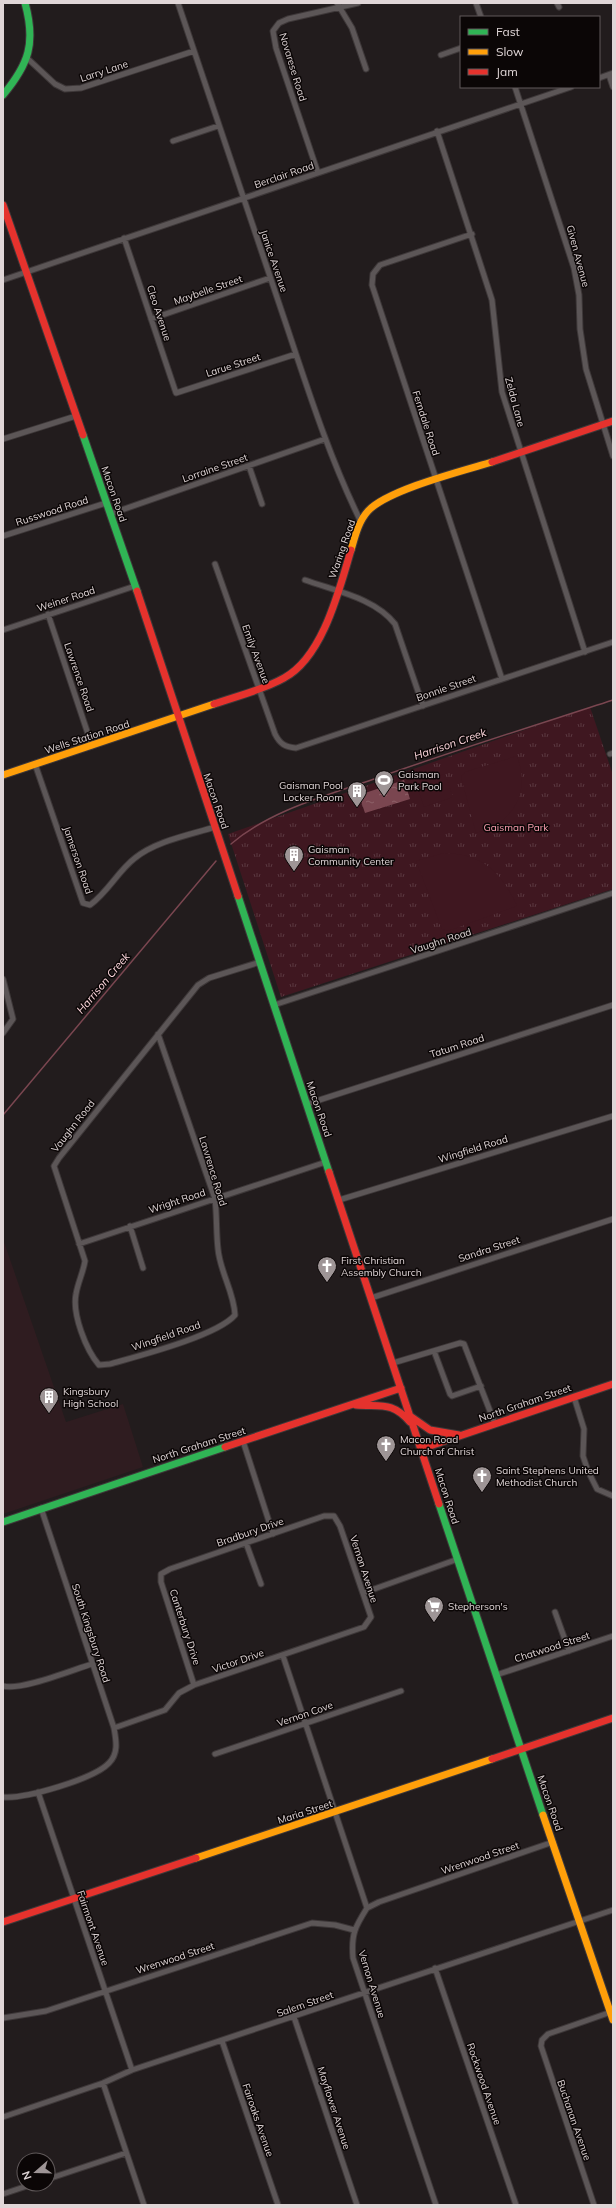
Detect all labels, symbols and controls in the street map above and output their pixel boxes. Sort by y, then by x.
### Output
legend [460,16,600,88]
text: Fast [496,24,520,39]
street label: Novarese Road [276,31,310,103]
text: Slow [496,44,524,59]
street label: Larry Lane [78,57,130,85]
text: Jam [496,64,518,79]
street label: Berclair Road [252,159,316,191]
street label: Given Avenue [563,224,593,288]
street label: Janice Avenue [257,228,291,294]
street label: Maybelle Street [172,272,245,308]
street label: Cleo Avenue [144,283,174,343]
street label: Larue Street [204,350,262,380]
street label: Zelda Lane [502,376,528,428]
street label: Ferndale Road [409,389,443,457]
street label: Lorraine Street [181,451,250,485]
street label: Macon Road [98,464,130,524]
street label: Russwood Road [14,493,90,529]
street label: Waring Road [326,518,358,580]
street label: Weiner Road [35,583,97,615]
street label: Emily Avenue [239,623,273,685]
street label: Lawrence Road [61,641,97,713]
street label: Bonnie Street [414,672,478,704]
street label: Wells Station Road [43,717,131,757]
water label: Harrison Creek [412,725,488,763]
place label: Gaisman Park Pool [398,768,442,793]
sports icon: Gaisman Park Pool [373,769,395,797]
street label: Macon Road [200,771,232,831]
place label: Gaisman Pool Locker Room [279,779,343,804]
building icon: Gaisman Pool Locker Room [346,780,368,808]
park label: Gaisman Park [484,821,549,834]
street label: Jamerson Road [60,824,96,896]
place label: Gaisman Community Center [308,843,394,868]
building icon: Gaisman Community Center [283,844,305,872]
street label: Vaughn Road [409,925,473,957]
water label: Harrison Creek [73,949,133,1017]
street label: Tatum Road [428,1031,486,1061]
street label: Macon Road [303,1079,335,1139]
street label: Vaughn Road [48,1097,98,1155]
street label: Wingfield Road [437,1132,509,1166]
street label: Lawrence Road [196,1134,230,1208]
street label: Wright Road [147,1186,207,1216]
street label: Sandra Street [457,1233,522,1265]
place label: First Christian Assembly Church [341,1254,422,1279]
church icon: First Christian Assembly Church [316,1255,338,1283]
street label: Wingfield Road [130,1318,202,1354]
street label: North Graham Street [477,1381,573,1425]
place label: Kingsbury High School [63,1385,118,1410]
building icon: Kingsbury High School [38,1386,60,1414]
street label: North Graham Street [151,1424,248,1466]
place label: Macon Road Church of Christ [400,1433,475,1458]
church icon: Macon Road Church of Christ [375,1434,397,1462]
place label: Saint Stephens United Methodist Church [496,1464,599,1489]
church icon: Saint Stephens United Methodist Church [471,1465,493,1493]
street label: Macon Road [432,1466,462,1526]
street label: Bradbury Drive [215,1514,285,1550]
street label: Vernon Avenue [347,1534,381,1604]
street label: South Kingsbury Road [69,1582,113,1684]
street label: Canterbury Drive [167,1587,203,1667]
supermarket icon: Stepherson's [423,1595,445,1623]
place label: Stepherson's [448,1600,508,1613]
street label: Chatwood Street [513,1629,592,1665]
street label: Victor Drive [210,1646,266,1676]
street label: Vernon Cove [275,1698,335,1730]
street label: Macon Road [534,1773,566,1833]
street label: Maria Street [276,1797,335,1827]
street label: Wrenwood Street [439,1838,521,1877]
street label: Fairmont Avenue [74,1889,112,1967]
street label: Wrenwood Street [134,1939,216,1977]
street label: Vernon Avenue [356,1948,388,2020]
street label: Salem Street [275,1988,336,2020]
street label: Rockwood Avenue [464,2041,504,2127]
street label: Mayflower Avenue [314,2065,354,2151]
street label: Buchanan Avenue [554,2078,594,2162]
street label: Fairoaks Avenue [239,2082,277,2158]
north arrow [16,2152,56,2192]
text: N [19,2169,35,2182]

